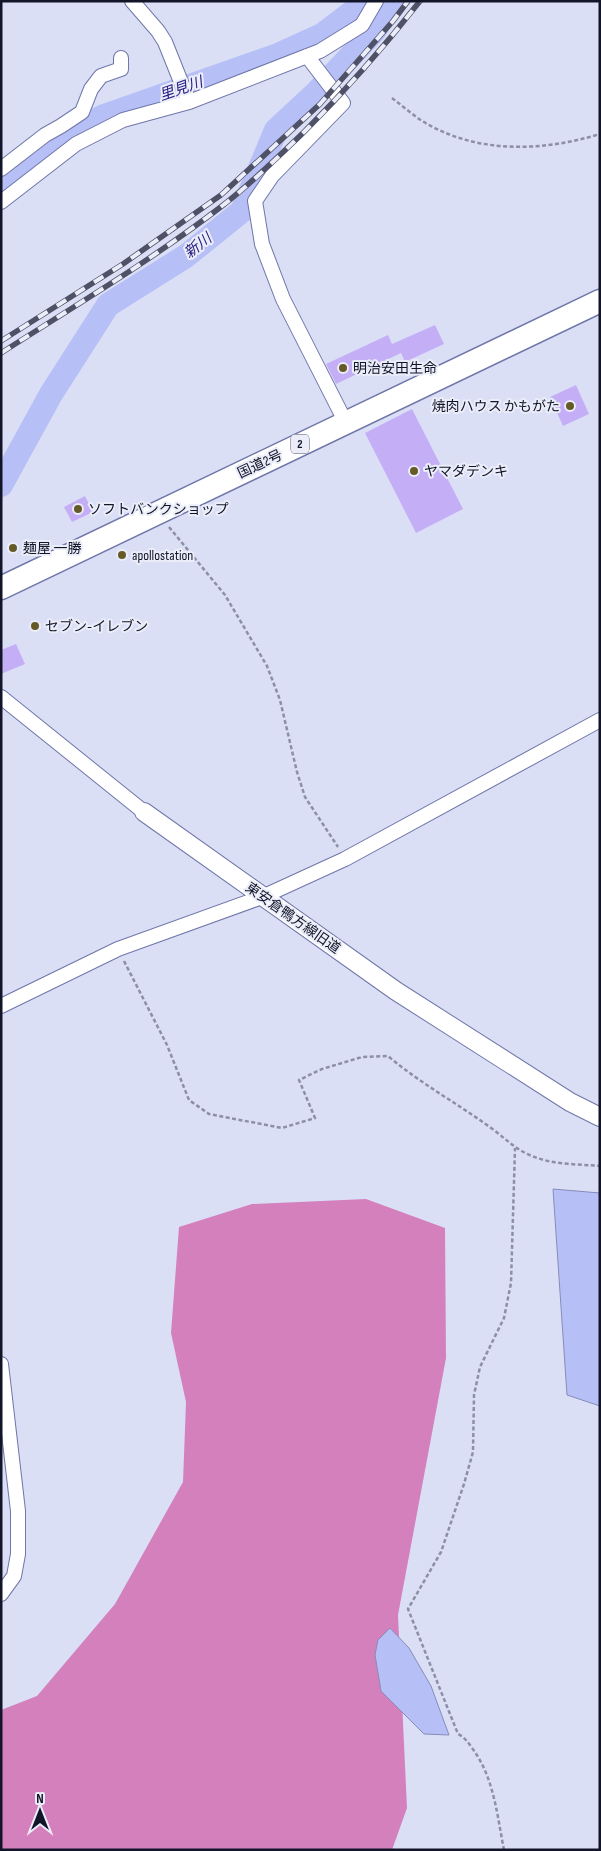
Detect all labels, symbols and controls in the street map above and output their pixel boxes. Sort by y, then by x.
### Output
water label: 里見川 [157,72,207,105]
water label: 新川 [180,228,217,263]
place label: 明治安田生命 [353,360,437,377]
marker: 明治安田生命 [337,362,349,374]
place label: 焼肉ハウス かもがた [432,398,560,415]
marker: 焼肉ハウス かもがた [564,400,576,412]
road number: 2 [291,434,309,454]
street label: 国道2号 [235,446,285,482]
place label: ヤマダデンキ [424,463,508,480]
marker: ヤマダデンキ [408,465,420,477]
place label: ソフトバンクショップ [88,501,229,518]
marker: ソフトバンクショップ [72,503,84,515]
place label: 麺屋 一勝 [23,540,82,557]
marker: 麺屋 一勝 [7,542,19,554]
place label: apollostation [132,547,193,564]
marker: apollostation [116,549,128,561]
place label: セブン-イレブン [45,618,148,635]
marker: セブン-イレブン [29,620,41,632]
street label: 東安倉鴨方線旧道 [242,879,344,957]
north arrow [15,1786,65,1836]
text: N [36,1790,44,1807]

